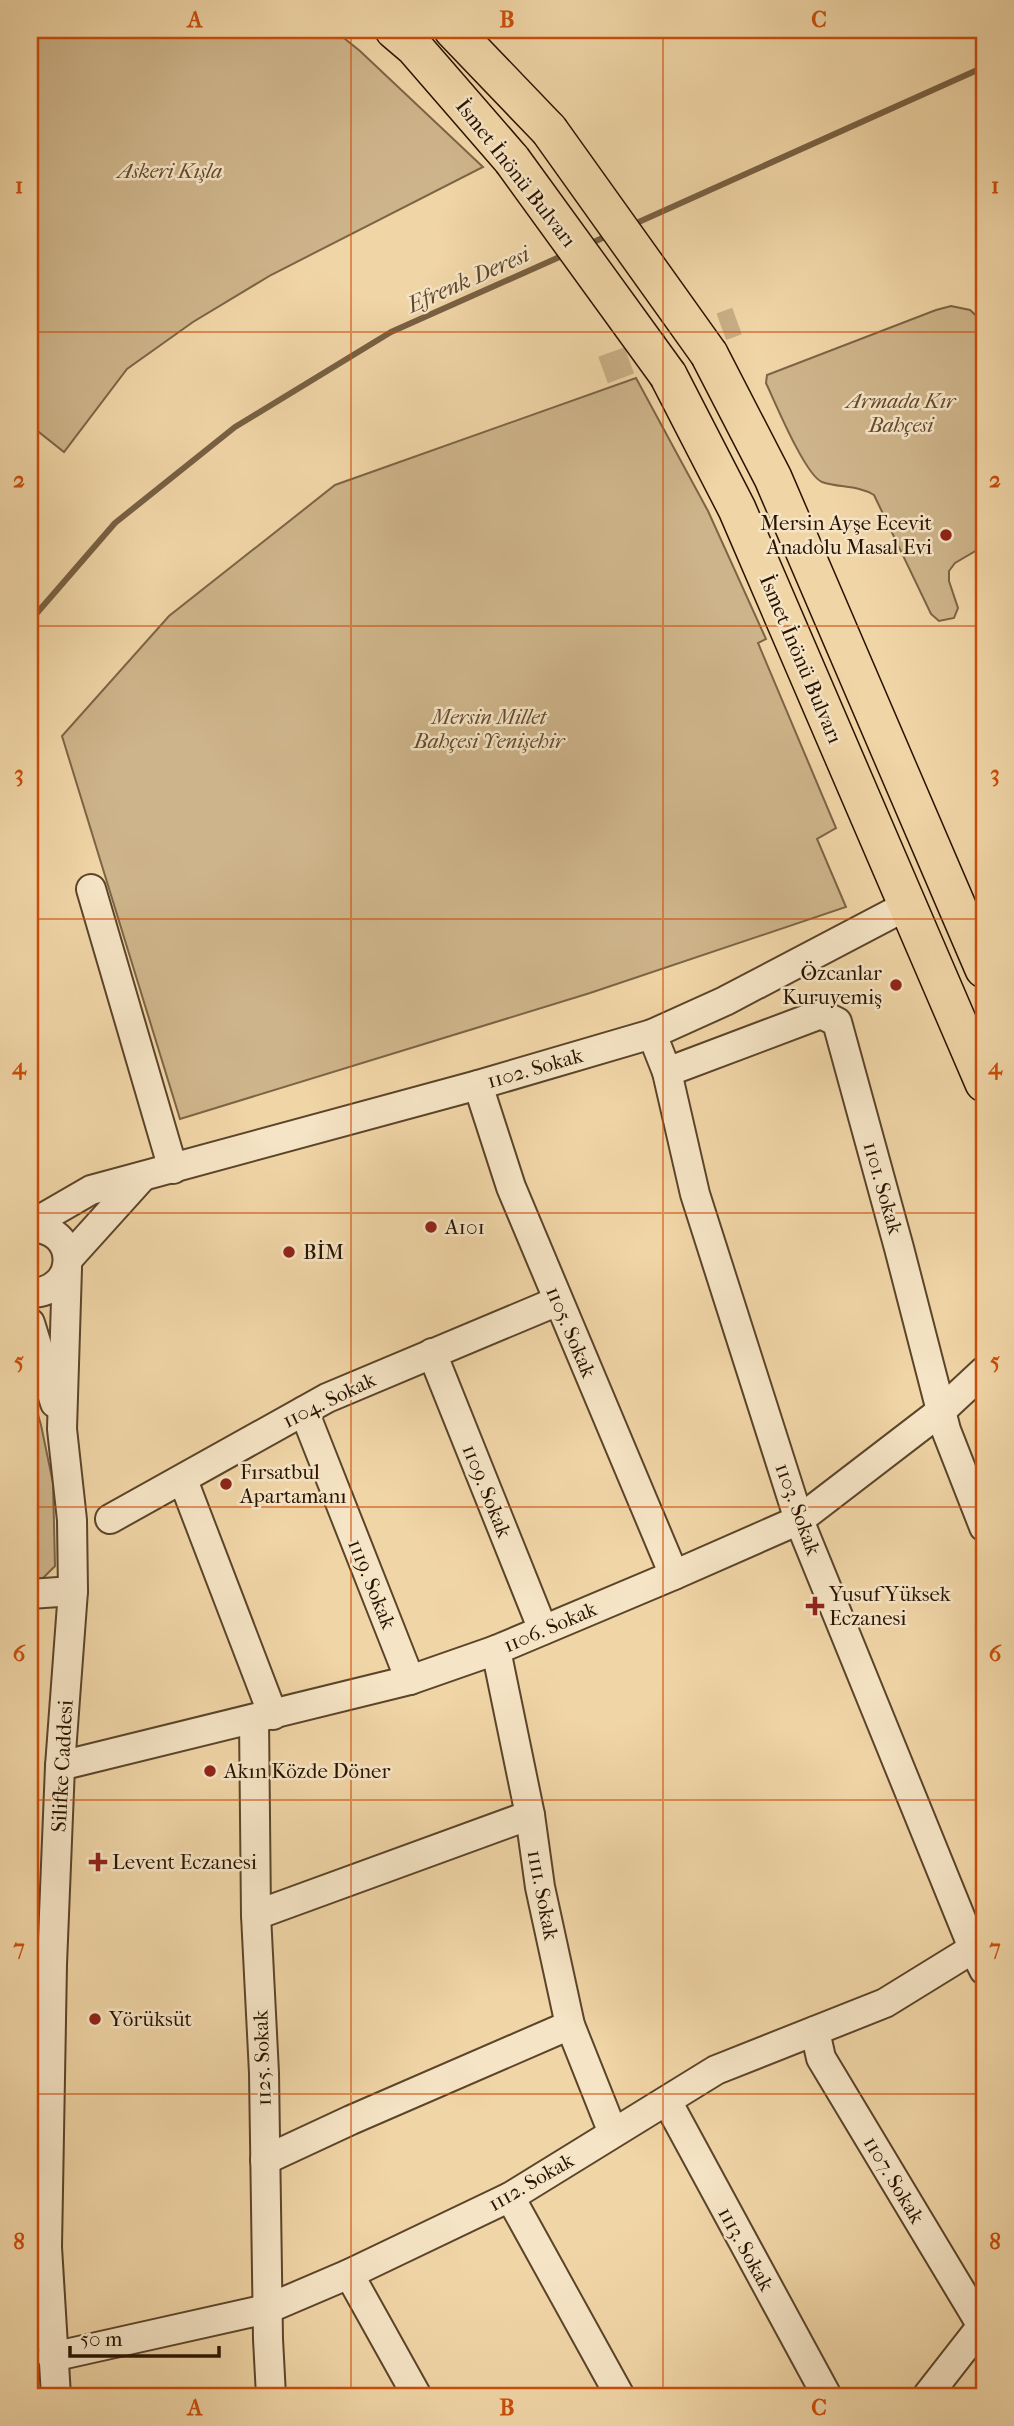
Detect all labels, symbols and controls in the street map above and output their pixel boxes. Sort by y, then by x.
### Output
text: A [186,6,204,33]
text: B [500,6,515,33]
text: C [811,6,827,33]
street label: İsmet İnönü Bulvarı [451,94,581,252]
park label: Askeri Kışla [115,159,222,183]
text: 1 [15,172,23,199]
text: 1 [991,172,999,199]
water label: Efrenk Deresi [401,240,535,319]
park label: Armada Kır Bahçesi [844,389,957,437]
text: 2 [13,466,25,493]
text: 2 [989,466,1001,493]
place label: Mersin Ayşe Ecevit Anadolu Masal Evi [760,511,933,559]
marker: Mersin Ayşe Ecevit Anadolu Masal Evi [938,527,954,543]
street label: İsmet İnönü Bulvarı [755,571,847,747]
park label: Mersin Millet Bahçesi Yenişehir [413,705,566,753]
text: 3 [14,760,24,787]
text: 3 [990,760,1000,787]
place label: Özcanlar Kuruyemiş [782,961,882,1009]
marker: Özcanlar Kuruyemiş [888,977,904,993]
street label: 1102. Sokak [484,1043,586,1093]
text: 4 [11,1053,27,1080]
text: 4 [987,1053,1003,1080]
street label: 1101. Sokak [858,1139,908,1237]
place label: A101 [444,1215,485,1239]
marker: A101 [423,1219,439,1235]
place label: BİM [303,1240,344,1264]
marker: BİM [281,1244,297,1260]
street label: 1105. Sokak [541,1283,601,1381]
text: 5 [14,1347,24,1374]
text: 5 [990,1347,1000,1374]
street label: 1104. Sokak [279,1367,380,1433]
street label: 1109. Sokak [457,1441,517,1541]
place label: Fırsatbul Apartamanı [239,1460,347,1508]
street label: 1103. Sokak [770,1460,826,1558]
marker: Fırsatbul Apartamanı [218,1476,234,1492]
street label: 1119. Sokak [343,1536,401,1633]
place label: Yusuf Yüksek Eczanesi [828,1582,951,1630]
street label: 1106. Sokak [500,1597,600,1657]
marker: Yusuf Yüksek Eczanesi [807,1598,823,1614]
text: 6 [13,1640,26,1667]
text: 6 [989,1640,1002,1667]
street label: Silifke Caddesi [47,1699,77,1833]
place label: Akın Közde Döner [223,1759,390,1783]
marker: Akın Közde Döner [202,1763,218,1779]
street label: 1111. Sokak [523,1848,564,1942]
place label: Levent Eczanesi [112,1850,257,1874]
marker: Levent Eczanesi [90,1854,106,1870]
text: 7 [12,1934,25,1961]
text: 7 [988,1934,1001,1961]
place label: Yörüksüt [108,2007,192,2031]
street label: 1125. Sokak [248,2009,276,2106]
marker: Yörüksüt [87,2011,103,2027]
street label: 1107. Sokak [859,2132,929,2228]
street label: 1112. Sokak [484,2148,578,2216]
street label: 1113. Sokak [713,2203,779,2295]
text: 8 [13,2228,25,2255]
text: 8 [989,2228,1001,2255]
scale bar [70,2314,219,2358]
text: 50 m [80,2327,123,2351]
text: A [186,2394,204,2421]
text: B [500,2394,515,2421]
text: C [811,2394,827,2421]

